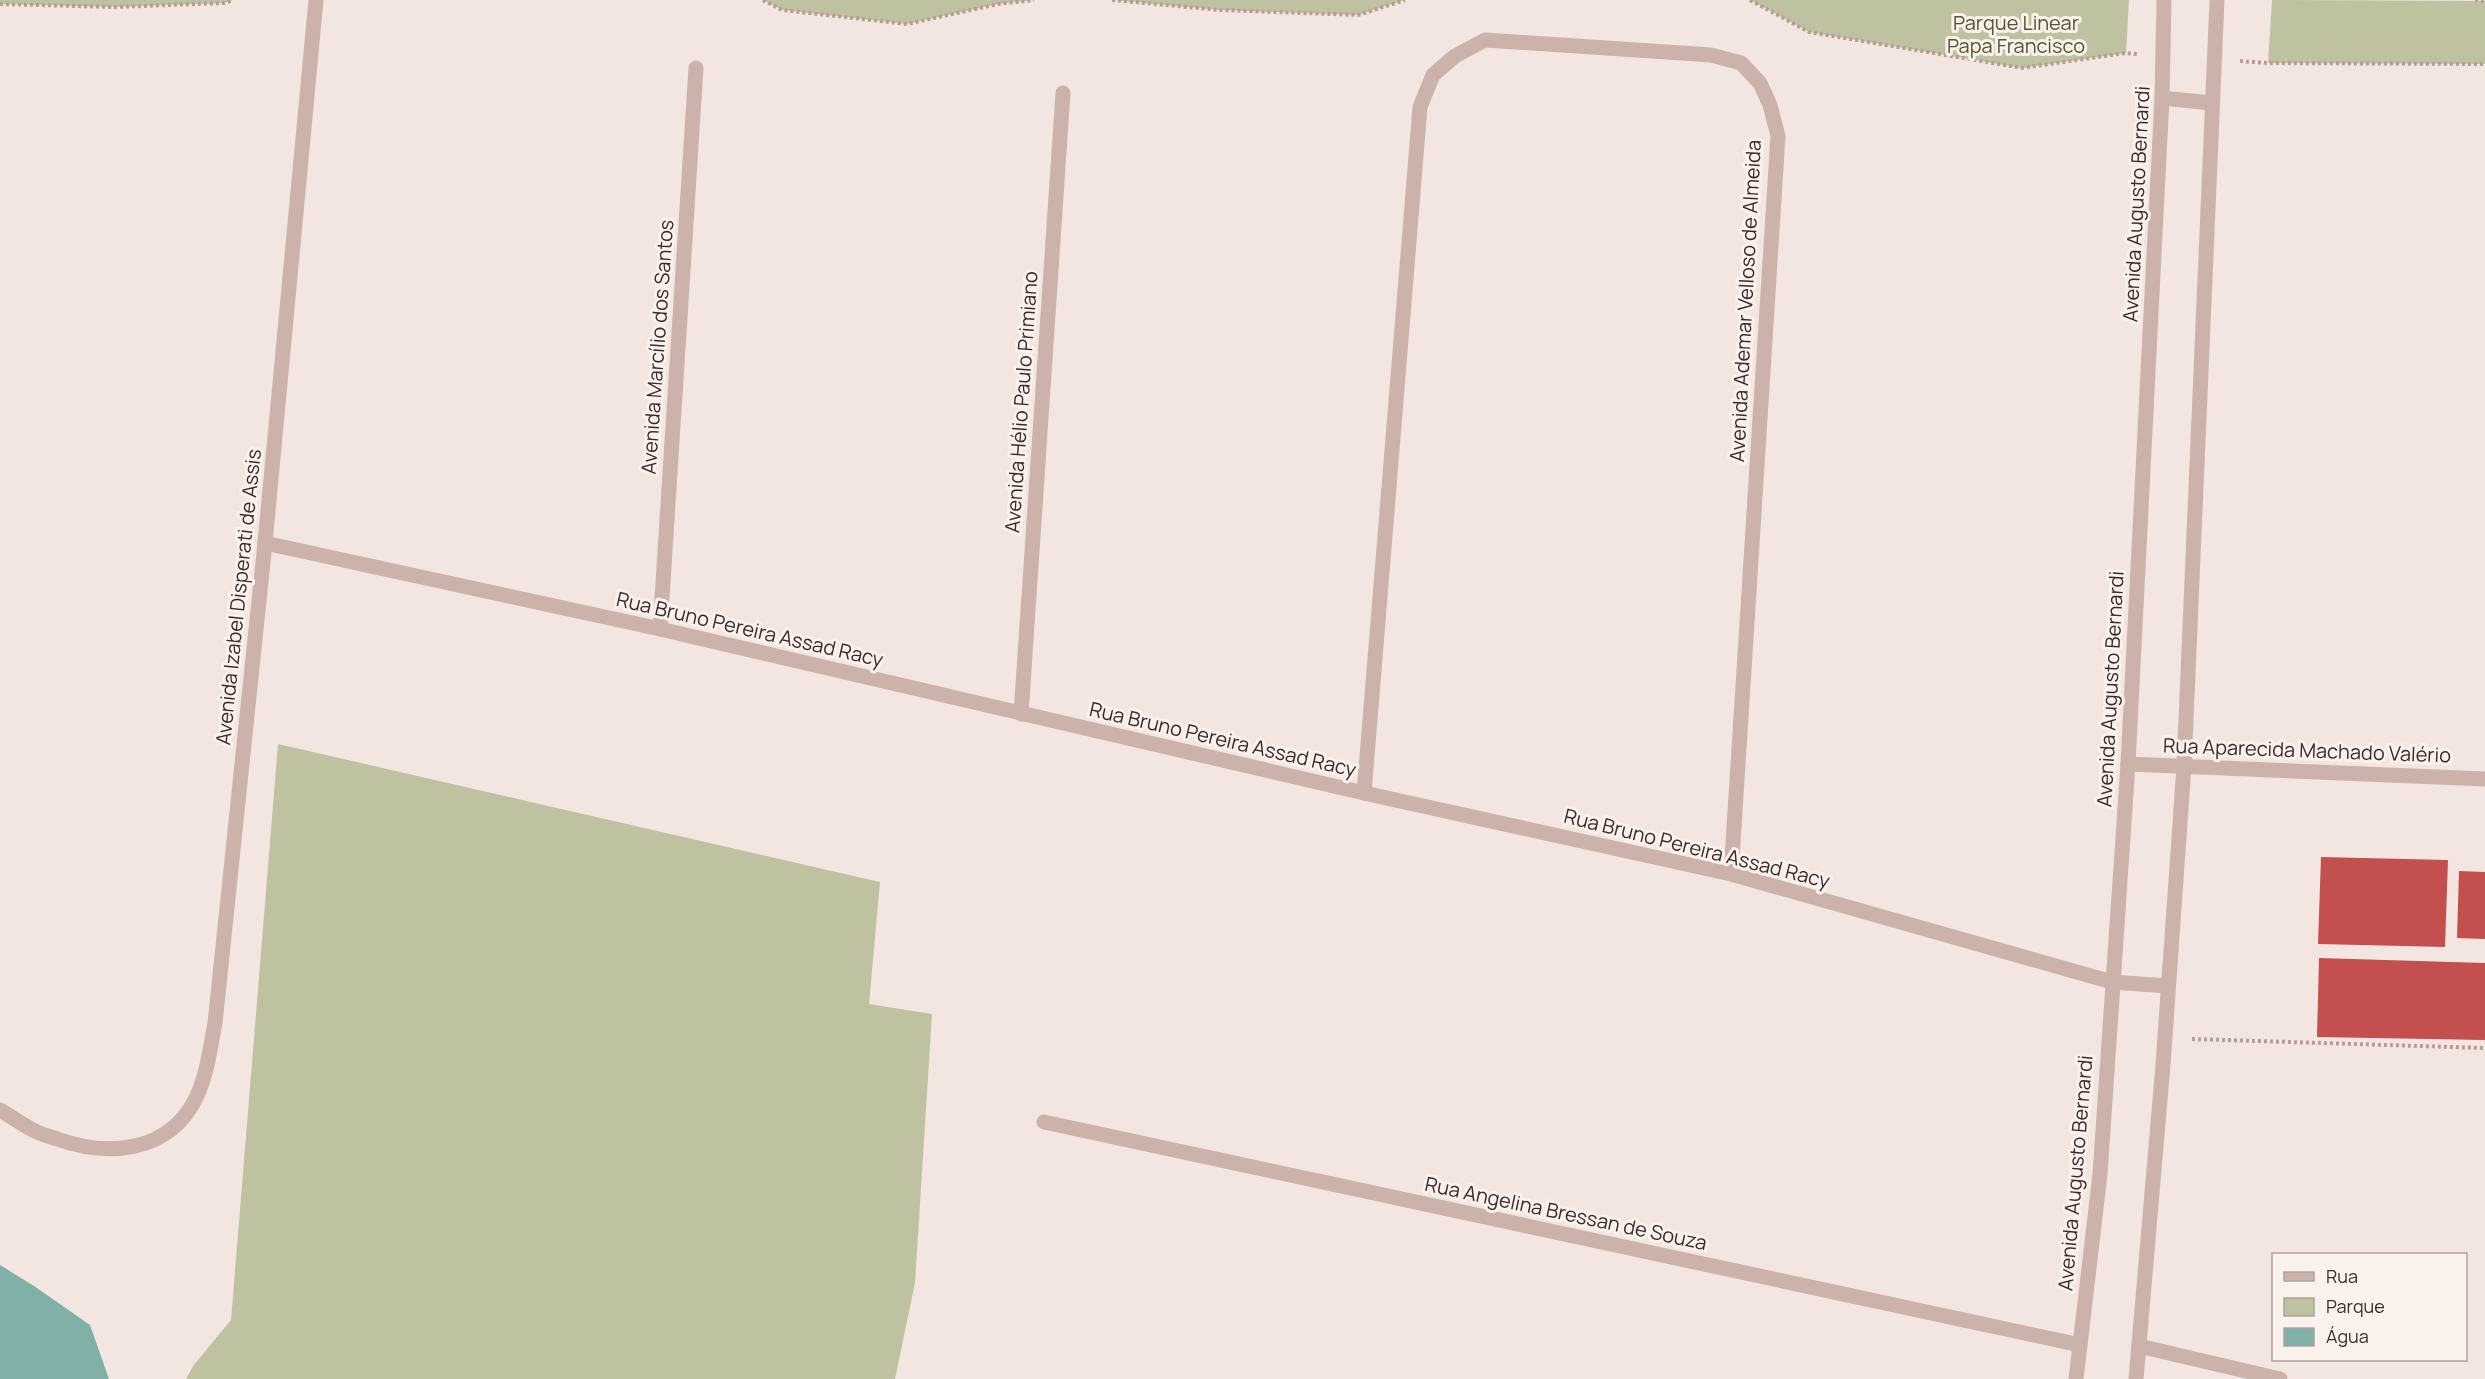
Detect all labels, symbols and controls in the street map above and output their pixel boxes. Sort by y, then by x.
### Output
park label: Parque Linear Papa Francisco [1947,9,2085,59]
street label: Avenida Augusto Bernardi [2116,85,2156,323]
street label: Avenida Ademar Velloso de Almeida [1723,139,1767,463]
street label: Avenida Marcílio dos Santos [635,219,679,475]
street label: Avenida Hélio Paulo Primiano [998,270,1044,534]
street label: Avenida Izabel Disperati de Assis [209,448,267,746]
street label: Avenida Augusto Bernardi [2090,570,2130,808]
street label: Rua Bruno Pereira Assad Racy [614,585,887,673]
street label: Rua Bruno Pereira Assad Racy [1087,695,1360,783]
street label: Rua Aparecida Machado Valério [2162,731,2452,769]
street label: Rua Bruno Pereira Assad Racy [1561,802,1833,894]
street label: Avenida Augusto Bernardi [2051,1054,2099,1292]
street label: Rua Angelina Bressan de Souza [1423,1170,1709,1256]
legend [2272,1253,2467,1361]
text: Rua [2326,1264,2358,1288]
text: Parque [2326,1294,2385,1318]
text: Água [2326,1324,2369,1348]

